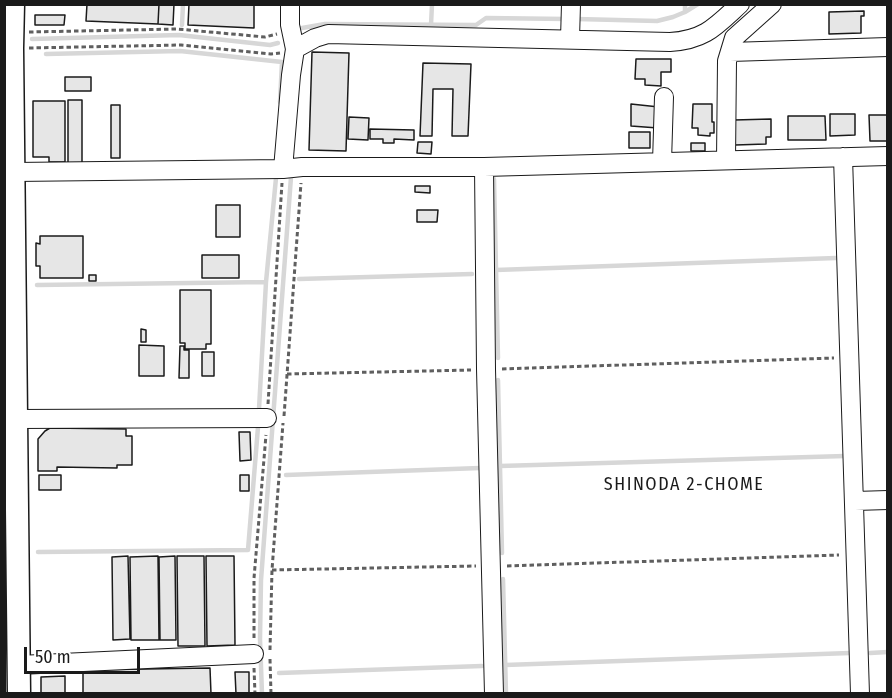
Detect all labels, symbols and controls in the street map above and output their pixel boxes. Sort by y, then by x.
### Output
district label: SHINODA 2-CHOME [604,474,764,496]
scale bar [27,635,142,673]
text: 50 m [35,646,71,668]

